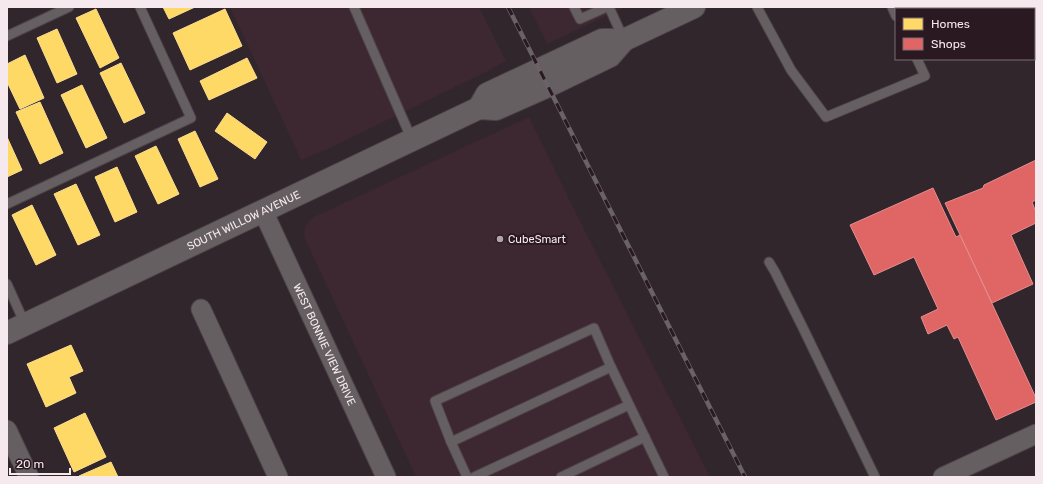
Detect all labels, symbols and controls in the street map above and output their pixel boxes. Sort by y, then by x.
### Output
legend [895,8,1035,60]
text: Homes [931,17,970,31]
text: Shops [931,37,966,51]
street label: SOUTH WILLOW AVENUE [185,188,303,253]
place label: CubeSmart [508,233,567,246]
marker: CubeSmart [495,234,505,244]
street label: WEST BONNIE VIEW DRIVE [290,281,358,408]
scale bar [10,450,70,476]
text: 20 m [16,457,44,471]

